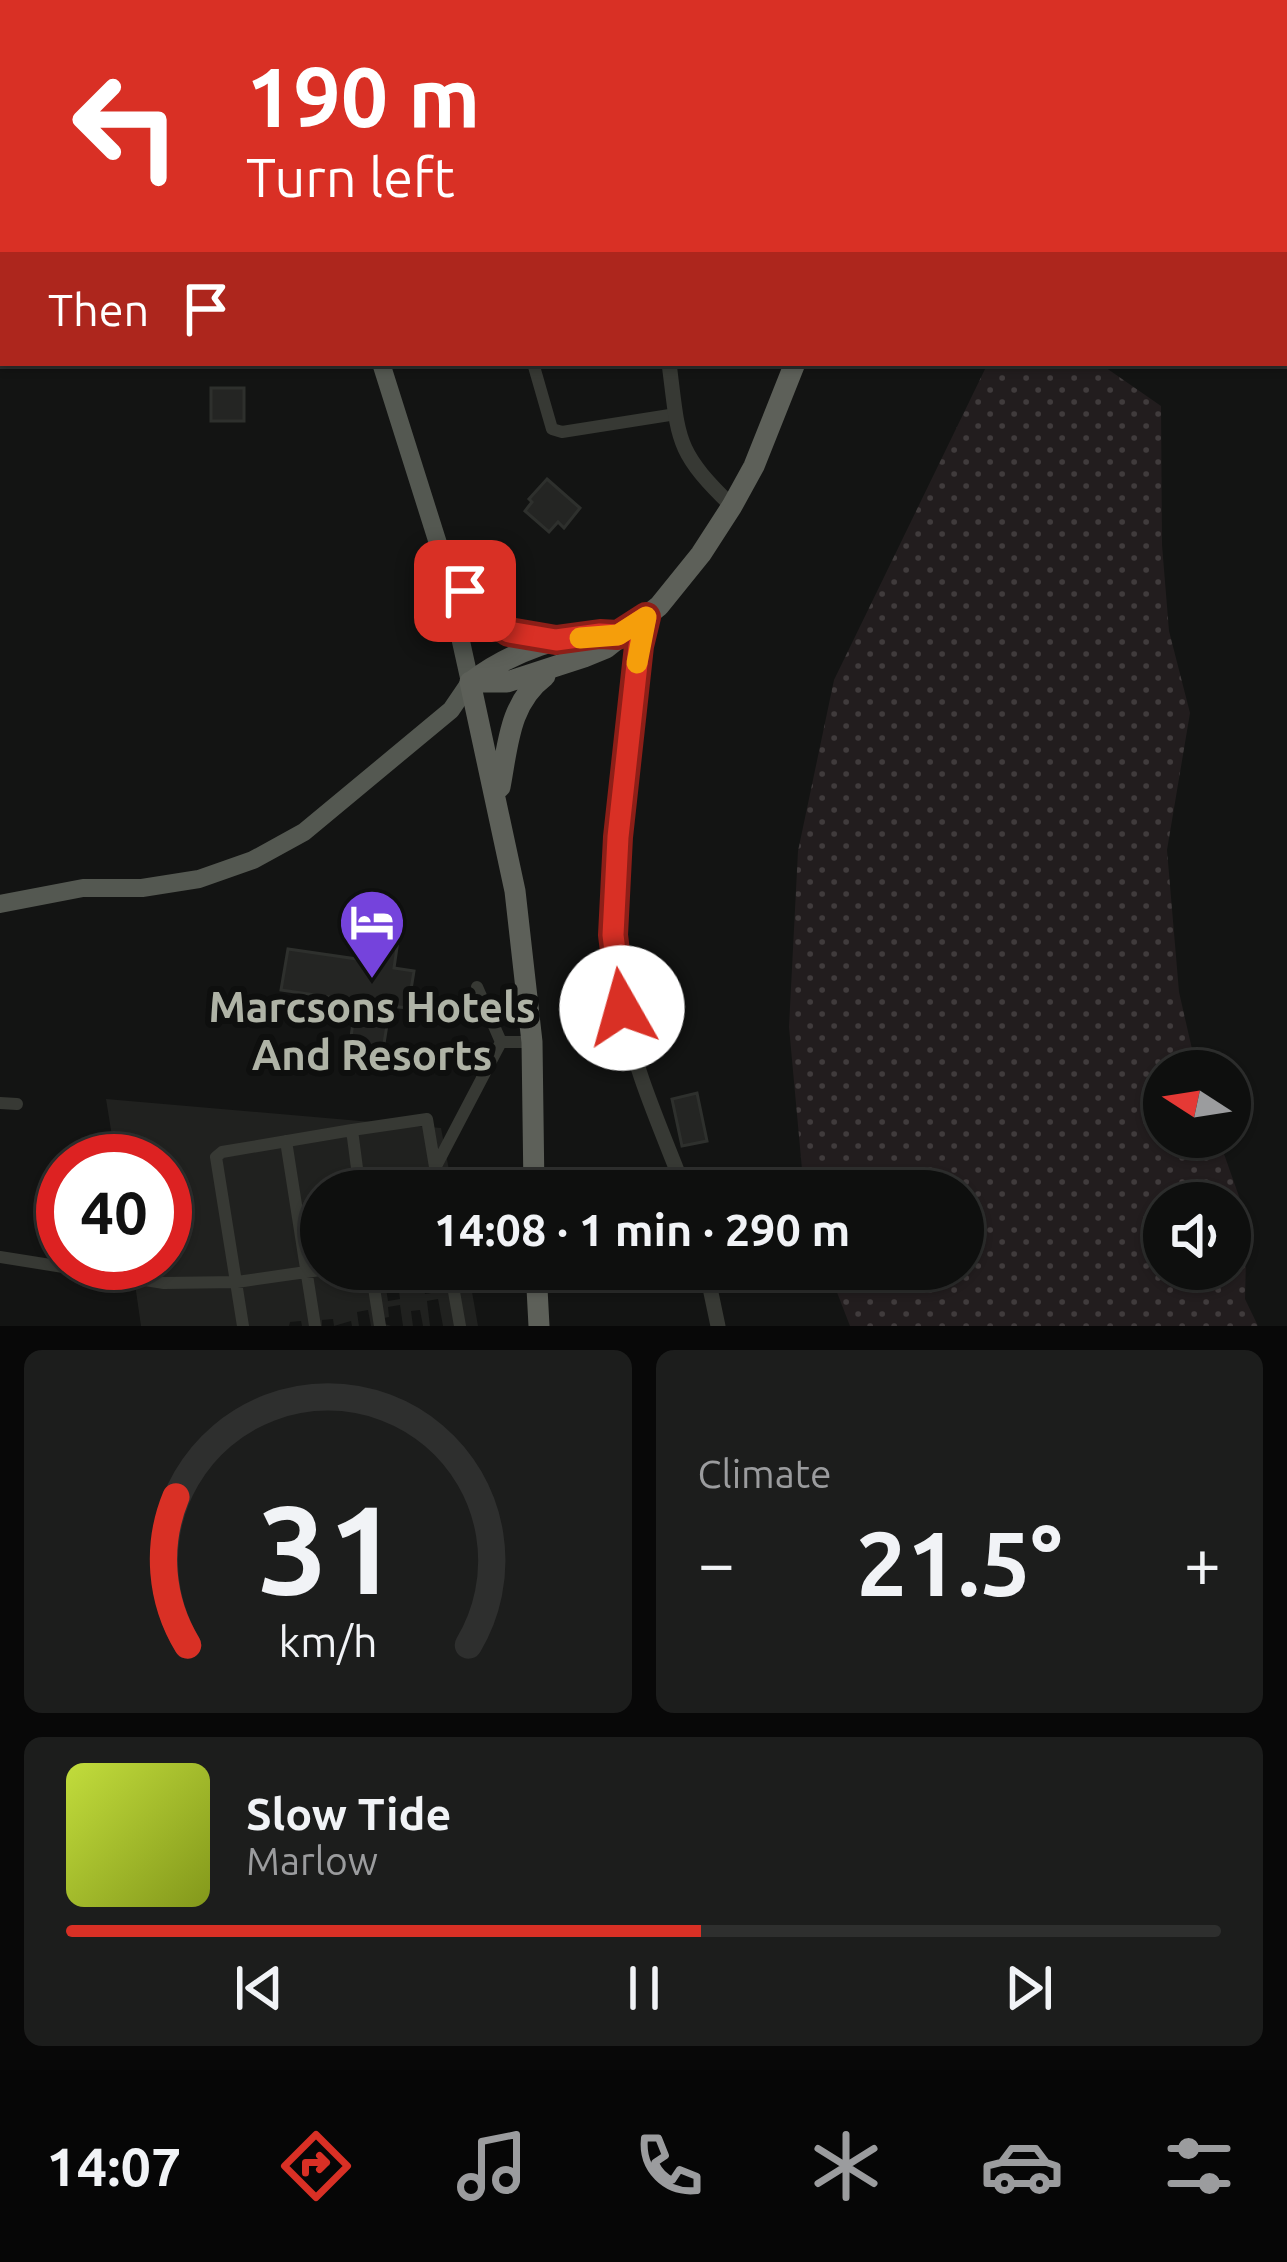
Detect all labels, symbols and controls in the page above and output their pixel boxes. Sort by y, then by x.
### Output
icon: left [48,48,204,204]
text: 190 m [246,49,480,143]
text: Turn left [246,147,455,207]
icon: arrive [173,276,239,342]
text: Then [48,284,149,335]
pin [414,540,516,642]
icon: arrive [432,558,498,624]
hotel icon: Marcsons Hotels And Resorts [337,887,407,981]
position arrow [559,945,685,1071]
place label: Marcsons Hotels And Resorts [208,983,536,1078]
north arrow [1143,1050,1251,1158]
map controls [1143,1050,1251,1290]
speed limit sign: 40 [36,1134,192,1290]
button: sound [1143,1182,1251,1290]
text: 14:08 · 1 min · 290 m [434,1204,850,1255]
text: Climate [698,1452,832,1495]
text: 31 [257,1478,398,1618]
text: 21.5° [856,1512,1062,1613]
text: − [698,1525,735,1599]
text: + [1184,1525,1221,1599]
text: km/h [278,1616,377,1664]
text: Slow Tide [246,1788,451,1839]
text: Marlow [246,1839,378,1882]
icon: previous [226,1955,292,2021]
icon: pause [611,1955,677,2021]
icon: next [996,1955,1062,2021]
icon: directions [274,2124,358,2208]
icon: music [450,2124,534,2208]
icon: phone [627,2124,711,2208]
icon: climate [804,2124,888,2208]
icon: car [980,2124,1064,2208]
icon: filters [1157,2124,1241,2208]
text: 14:07 [46,2136,181,2196]

